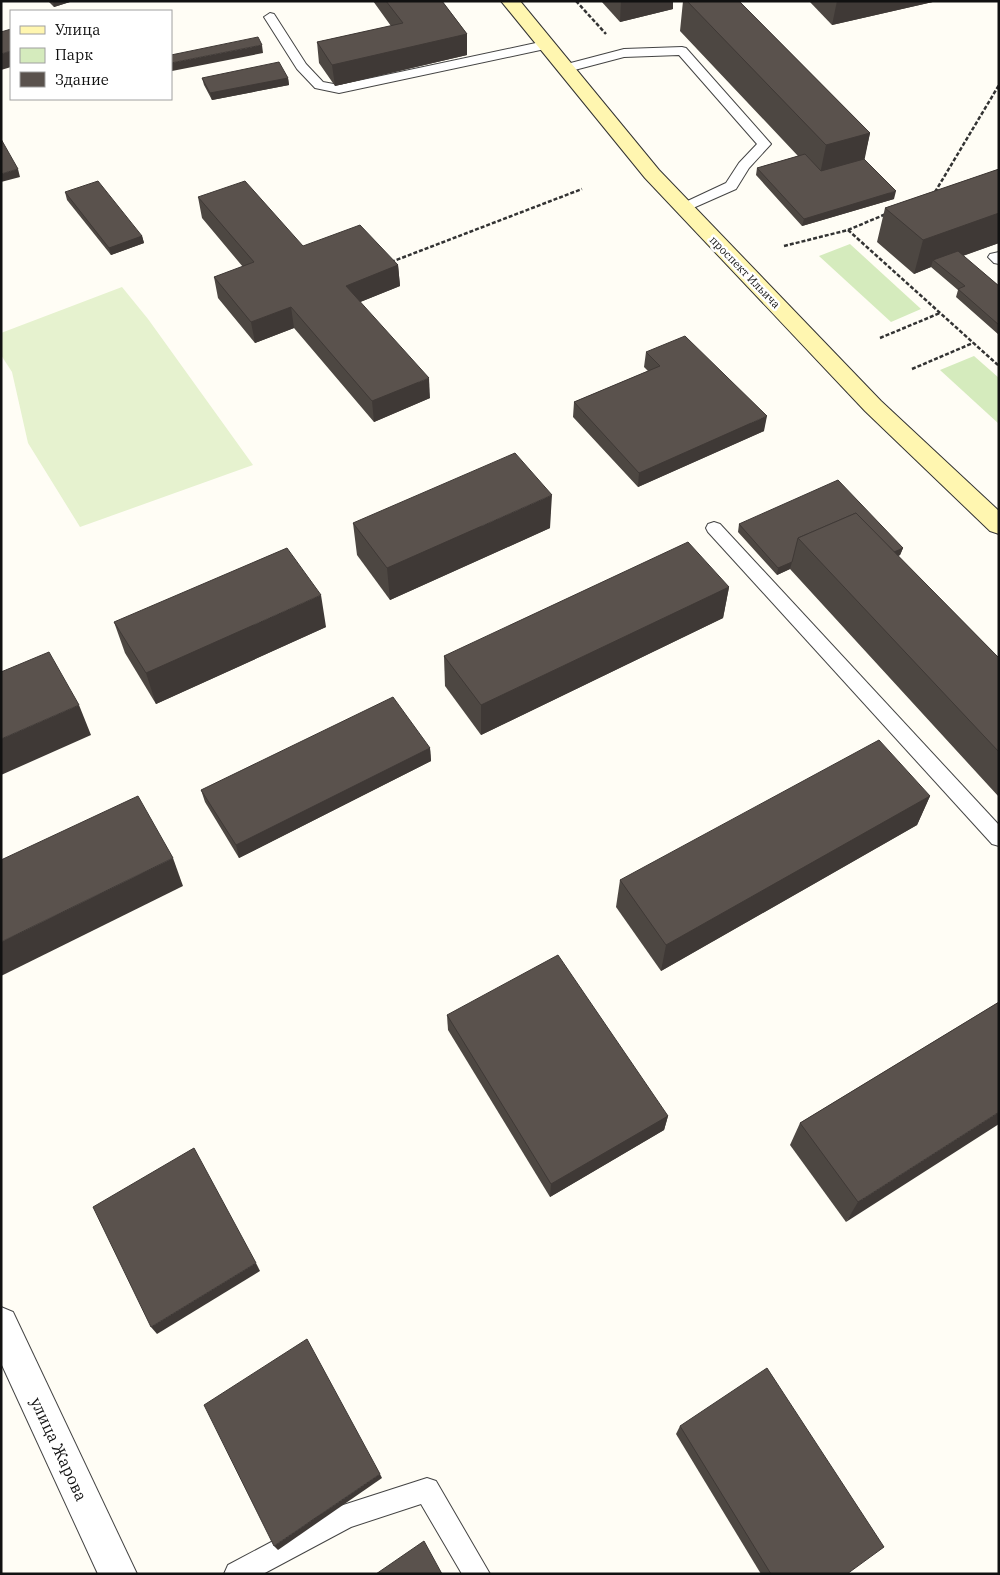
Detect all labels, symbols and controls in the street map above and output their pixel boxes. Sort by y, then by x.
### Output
legend [10,10,172,100]
text: Улица [55,20,100,39]
text: Парк [55,45,93,64]
text: Здание [55,70,109,89]
street label: проспект Ильича [707,233,783,311]
street label: улица Жарова [26,1394,92,1504]

